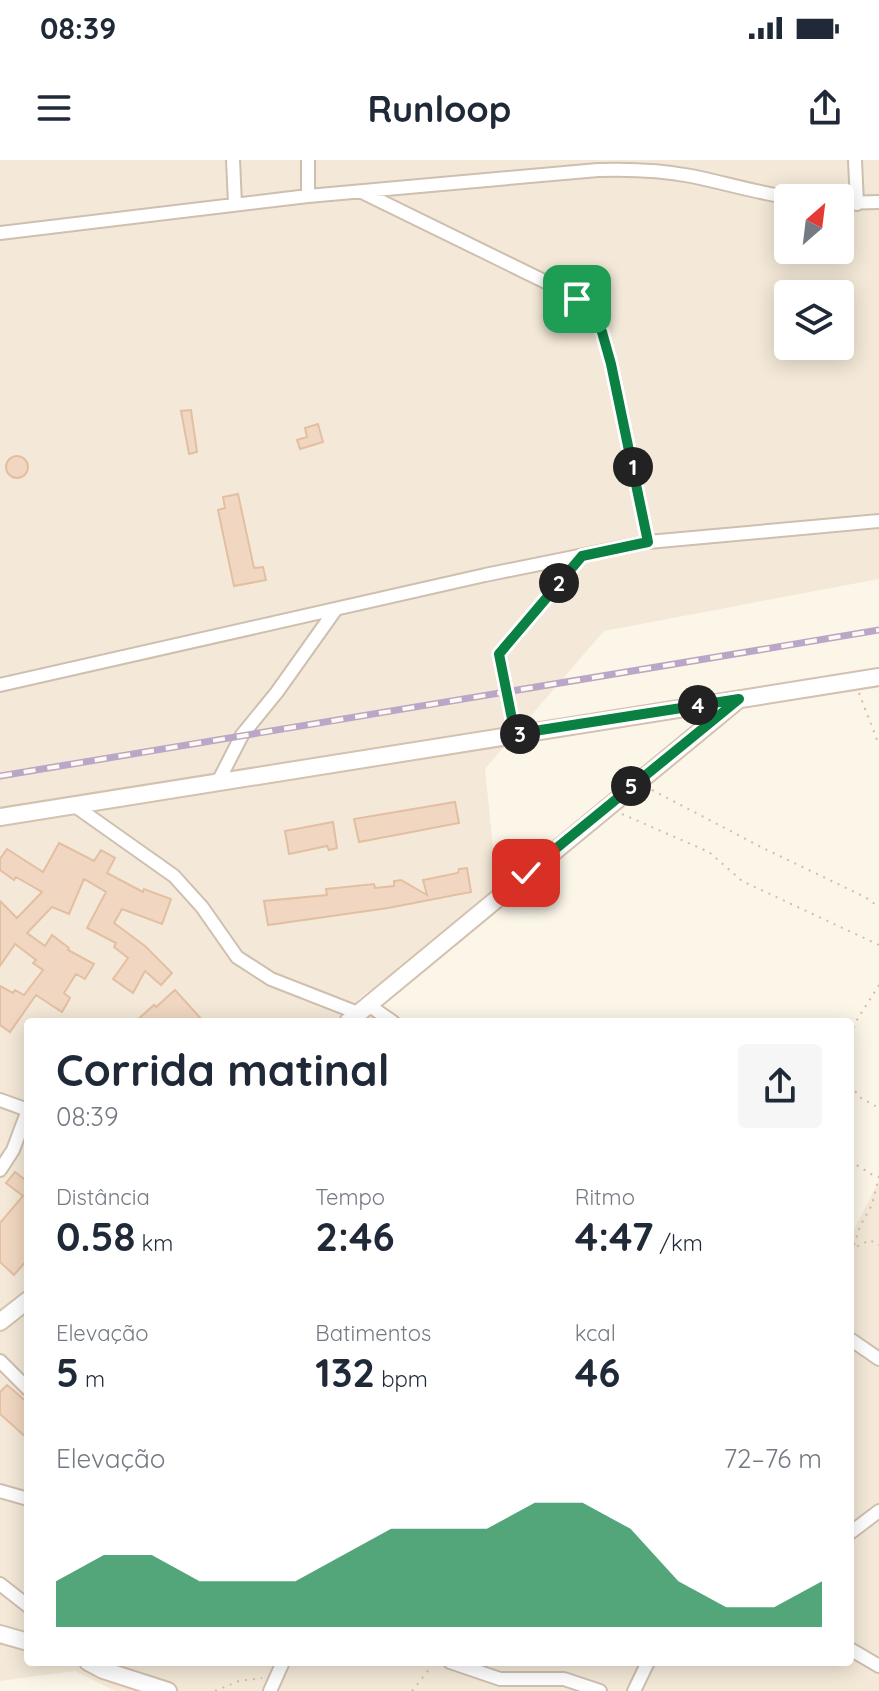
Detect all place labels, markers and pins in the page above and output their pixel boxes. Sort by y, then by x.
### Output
pin [543,265,611,333]
pin: 1 [613,447,653,487]
pin: 2 [539,563,579,603]
pin: 4 [678,685,718,725]
pin: 3 [500,714,540,754]
pin: 5 [611,766,651,806]
pin [492,839,560,907]

